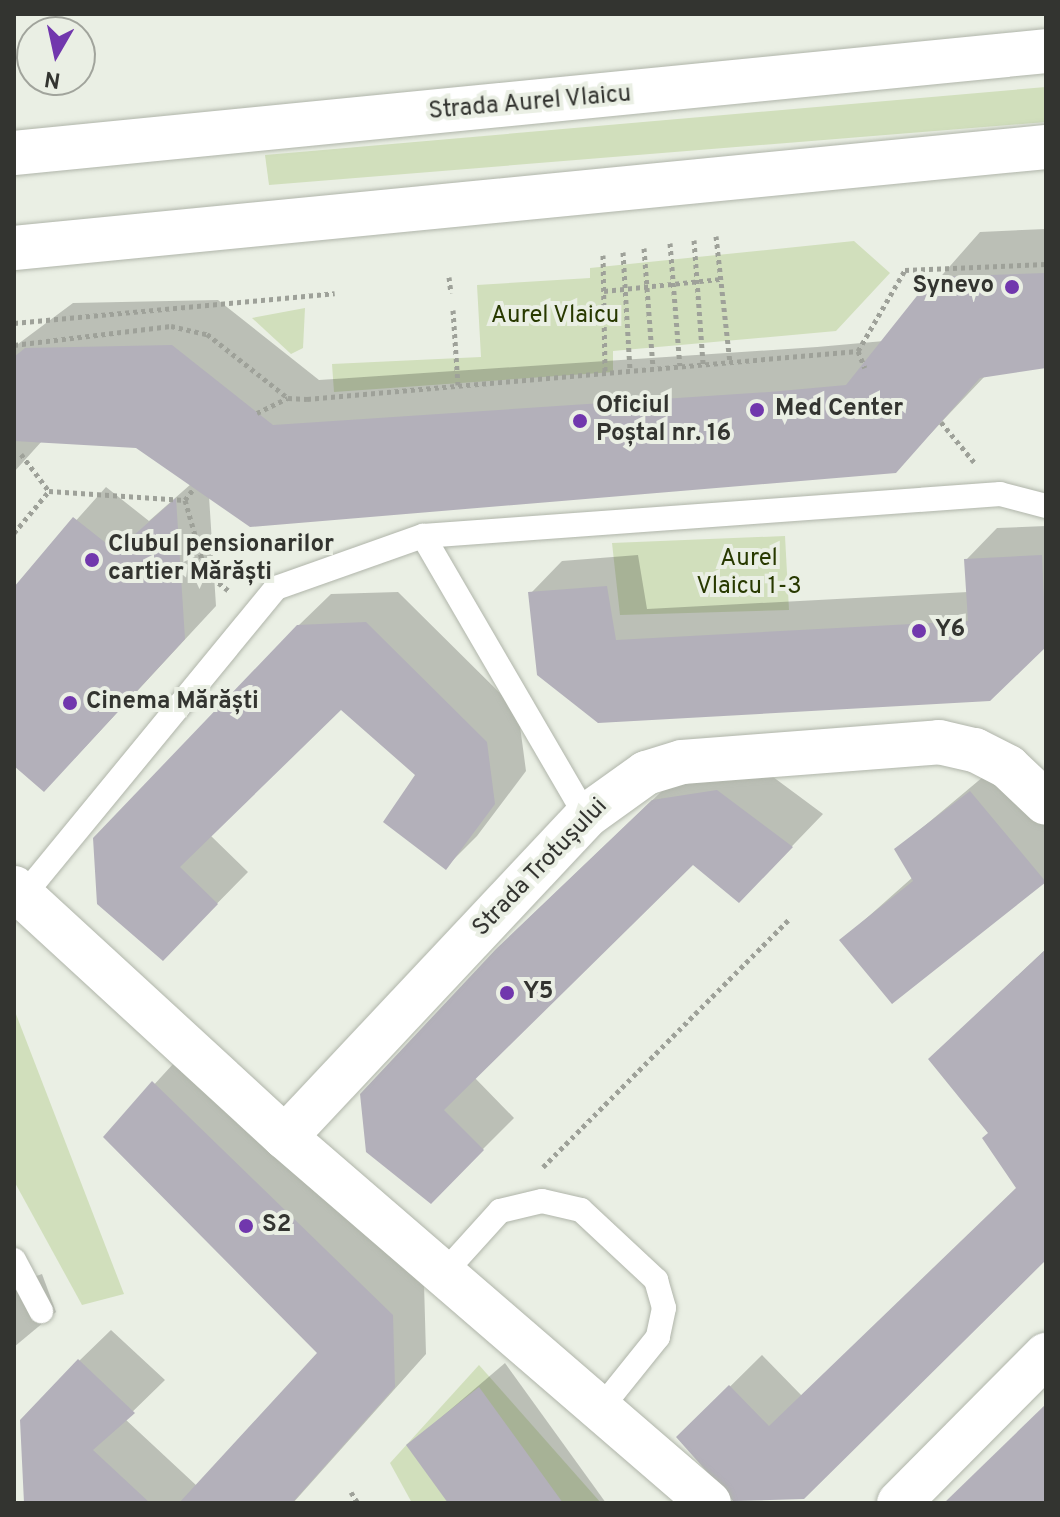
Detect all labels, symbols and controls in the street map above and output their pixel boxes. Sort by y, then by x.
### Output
north arrow [16,16,96,96]
text: N [43,64,62,93]
street label: Strada Aurel Vlaicu [427,81,633,127]
place label: Synevo [913,273,994,301]
marker: Synevo [1001,276,1023,298]
park label: Aurel Vlaicu [490,303,620,331]
place label: Oficiul Poștal nr. 16 [596,393,731,449]
place label: Med Center [775,396,903,424]
marker: Med Center [746,399,768,421]
marker: Oficiul Poștal nr. 16 [571,412,589,430]
place label: Clubul pensionarilor cartier Mărăști [108,532,334,588]
park label: Aurel Vlaicu 1-3 [696,546,802,602]
marker: Clubul pensionarilor cartier Mărăști [83,551,101,569]
place label: Y6 [935,617,965,645]
marker: Y6 [910,622,928,640]
place label: Cinema Mărăști [86,689,259,717]
marker: Cinema Mărăști [61,694,79,712]
street label: Strada Trotușului [467,793,615,943]
place label: Y5 [523,979,554,1007]
marker: Y5 [498,984,516,1002]
place label: S2 [262,1212,291,1240]
marker: S2 [237,1217,255,1235]

